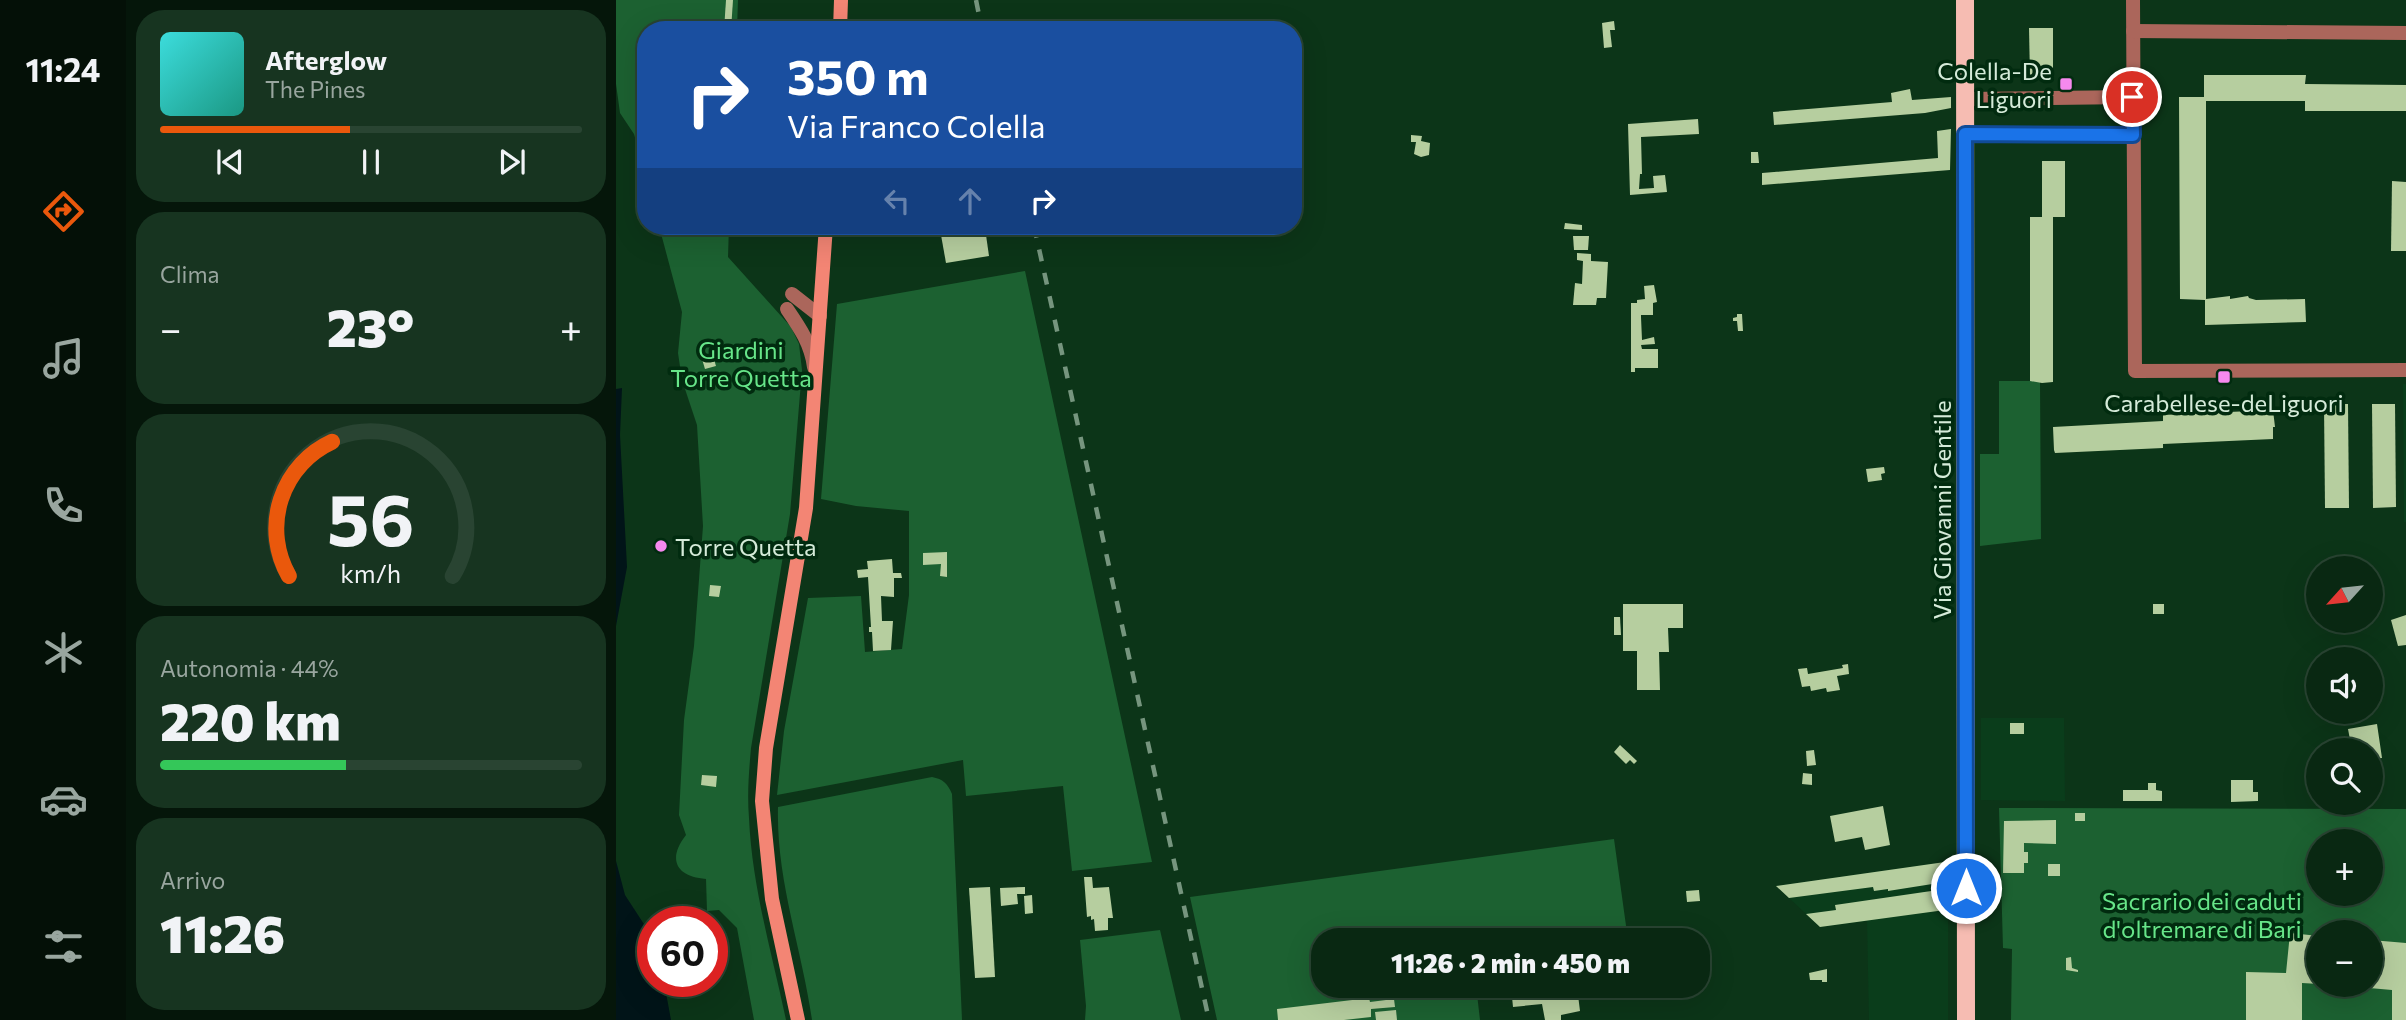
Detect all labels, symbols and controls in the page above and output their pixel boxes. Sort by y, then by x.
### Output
text: Afterglow [265,44,387,75]
text: 350 m [787,45,929,105]
text: 11:24 [26,49,100,89]
icon: right [672,49,763,140]
place label: Colella-De Liguori [1937,56,2052,113]
pin [2102,67,2162,127]
text: The Pines [265,75,366,103]
marker: Colella-De Liguori [2058,76,2074,92]
icon: arrive [2113,78,2151,116]
text: Via Franco Colella [787,105,1046,145]
icon: previous [211,143,249,181]
icon: pause [352,143,390,181]
icon: next [493,143,531,181]
icon: left [878,182,916,220]
icon: ahead [951,182,989,220]
icon: right [1024,182,1062,220]
icon: directions [39,187,88,236]
text: Clima [160,260,220,288]
text: 23° [327,294,414,358]
text: − [160,304,182,351]
text: + [560,304,582,351]
icon: music [39,334,88,383]
park label: Giardini Torre Quetta [670,335,812,392]
marker: Carabellese-deLiguori [2216,369,2232,385]
place label: Carabellese-deLiguori [2104,388,2344,417]
street label: Via Giovanni Gentile [1927,400,1956,620]
text: 56 [327,472,415,561]
icon: phone [39,481,88,530]
place label: Torre Quetta [675,532,817,561]
marker: Torre Quetta [653,538,669,554]
north arrow [2306,556,2384,634]
map controls [2306,556,2383,997]
text: km/h [341,558,401,588]
icon: climate [39,628,88,677]
button: sound [2306,647,2383,724]
text: Autonomia · 44% [160,654,339,682]
text: 220 km [160,688,341,752]
button: search [2306,738,2383,815]
icon: car [39,775,88,824]
button: + [2306,829,2383,906]
position arrow [1929,851,2003,925]
text: Arrivo [160,866,225,894]
park label: Sacrario dei caduti d'oltremare di Bari [2102,886,2302,943]
text: 11:26 [160,900,285,964]
speed limit sign: 60 [637,906,728,997]
button: − [2306,920,2383,997]
icon: filters [39,922,88,971]
text: 11:26 · 2 min · 450 m [1391,947,1630,978]

